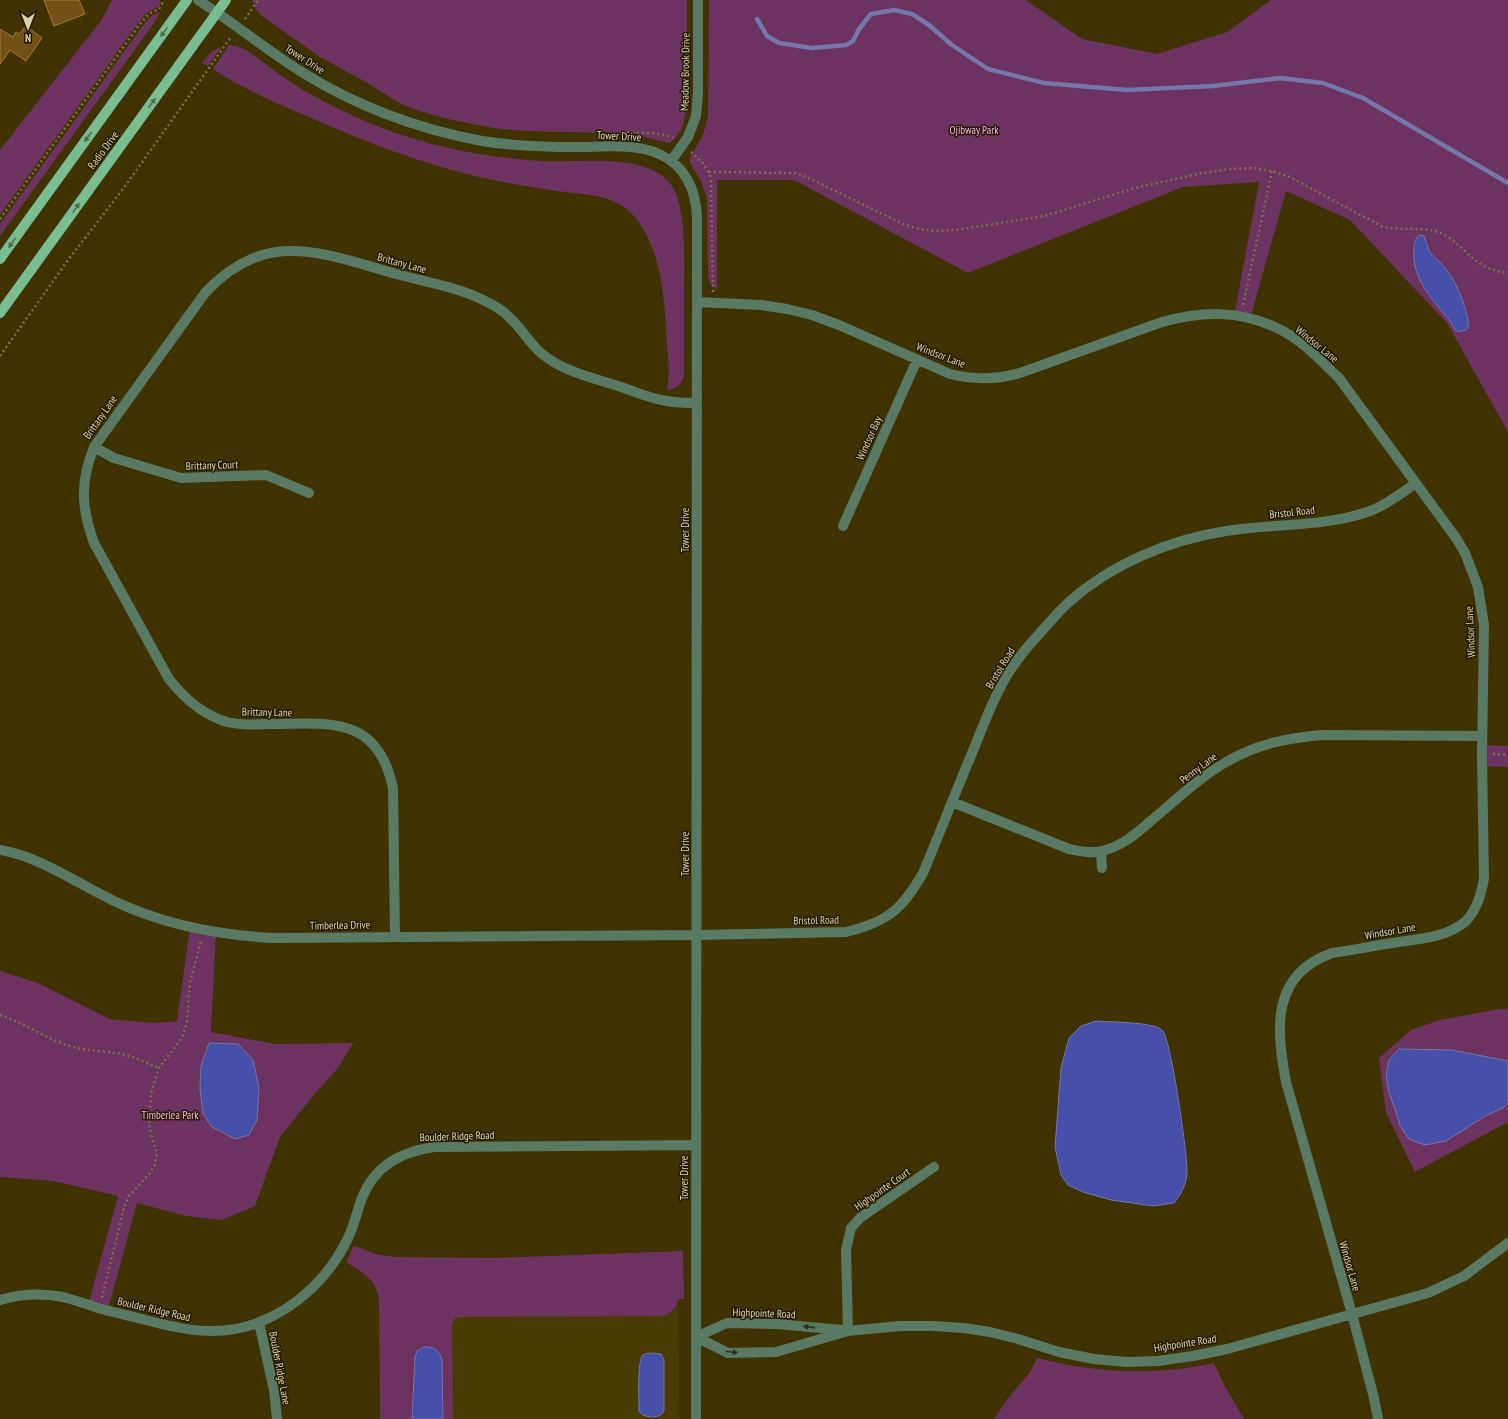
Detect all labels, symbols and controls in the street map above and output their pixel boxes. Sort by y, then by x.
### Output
north arrow [8,8,48,48]
one-way arrow [160,26,168,37]
text: N [25,31,31,45]
street label: Meadow Brook Drive [677,32,693,111]
street label: Tower Drive [282,41,328,77]
one-way arrow [148,97,156,108]
park label: Ojibway Park [950,123,999,137]
street label: Radio Drive [84,128,122,172]
street label: Tower Drive [596,128,642,144]
one-way arrow [84,132,92,142]
one-way arrow [72,203,80,213]
one-way arrow [8,237,16,248]
street label: Brittany Lane [376,250,428,276]
street label: Windsor Lane [1293,322,1342,366]
street label: Windsor Lane [915,339,968,371]
street label: Brittany Lane [80,392,120,442]
street label: Windsor Bay [853,413,885,462]
street label: Brittany Court [185,457,239,473]
street label: Bristol Road [1269,503,1316,521]
street label: Tower Drive [678,507,692,552]
street label: Windsor Lane [1462,606,1478,658]
street label: Bristol Road [982,645,1018,691]
street label: Brittany Lane [242,705,293,719]
street label: Penny Lane [1177,749,1220,787]
street label: Tower Drive [678,831,692,876]
street label: Bristol Road [793,913,839,927]
street label: Timberlea Drive [310,917,371,933]
street label: Windsor Lane [1363,920,1417,942]
park label: Timberlea Park [142,1108,199,1122]
street label: Boulder Ridge Road [419,1128,495,1144]
street label: Tower Drive [677,1155,691,1200]
street label: Highpointe Court [851,1165,913,1213]
street label: Windsor Lane [1336,1239,1364,1293]
street label: Boulder Ridge Road [116,1294,192,1324]
street label: Highpointe Road [732,1305,796,1321]
one-way arrow [803,1324,815,1330]
street label: Boulder Ridge Lane [266,1330,294,1406]
street label: Highpointe Road [1153,1331,1218,1355]
one-way arrow [725,1349,738,1355]

